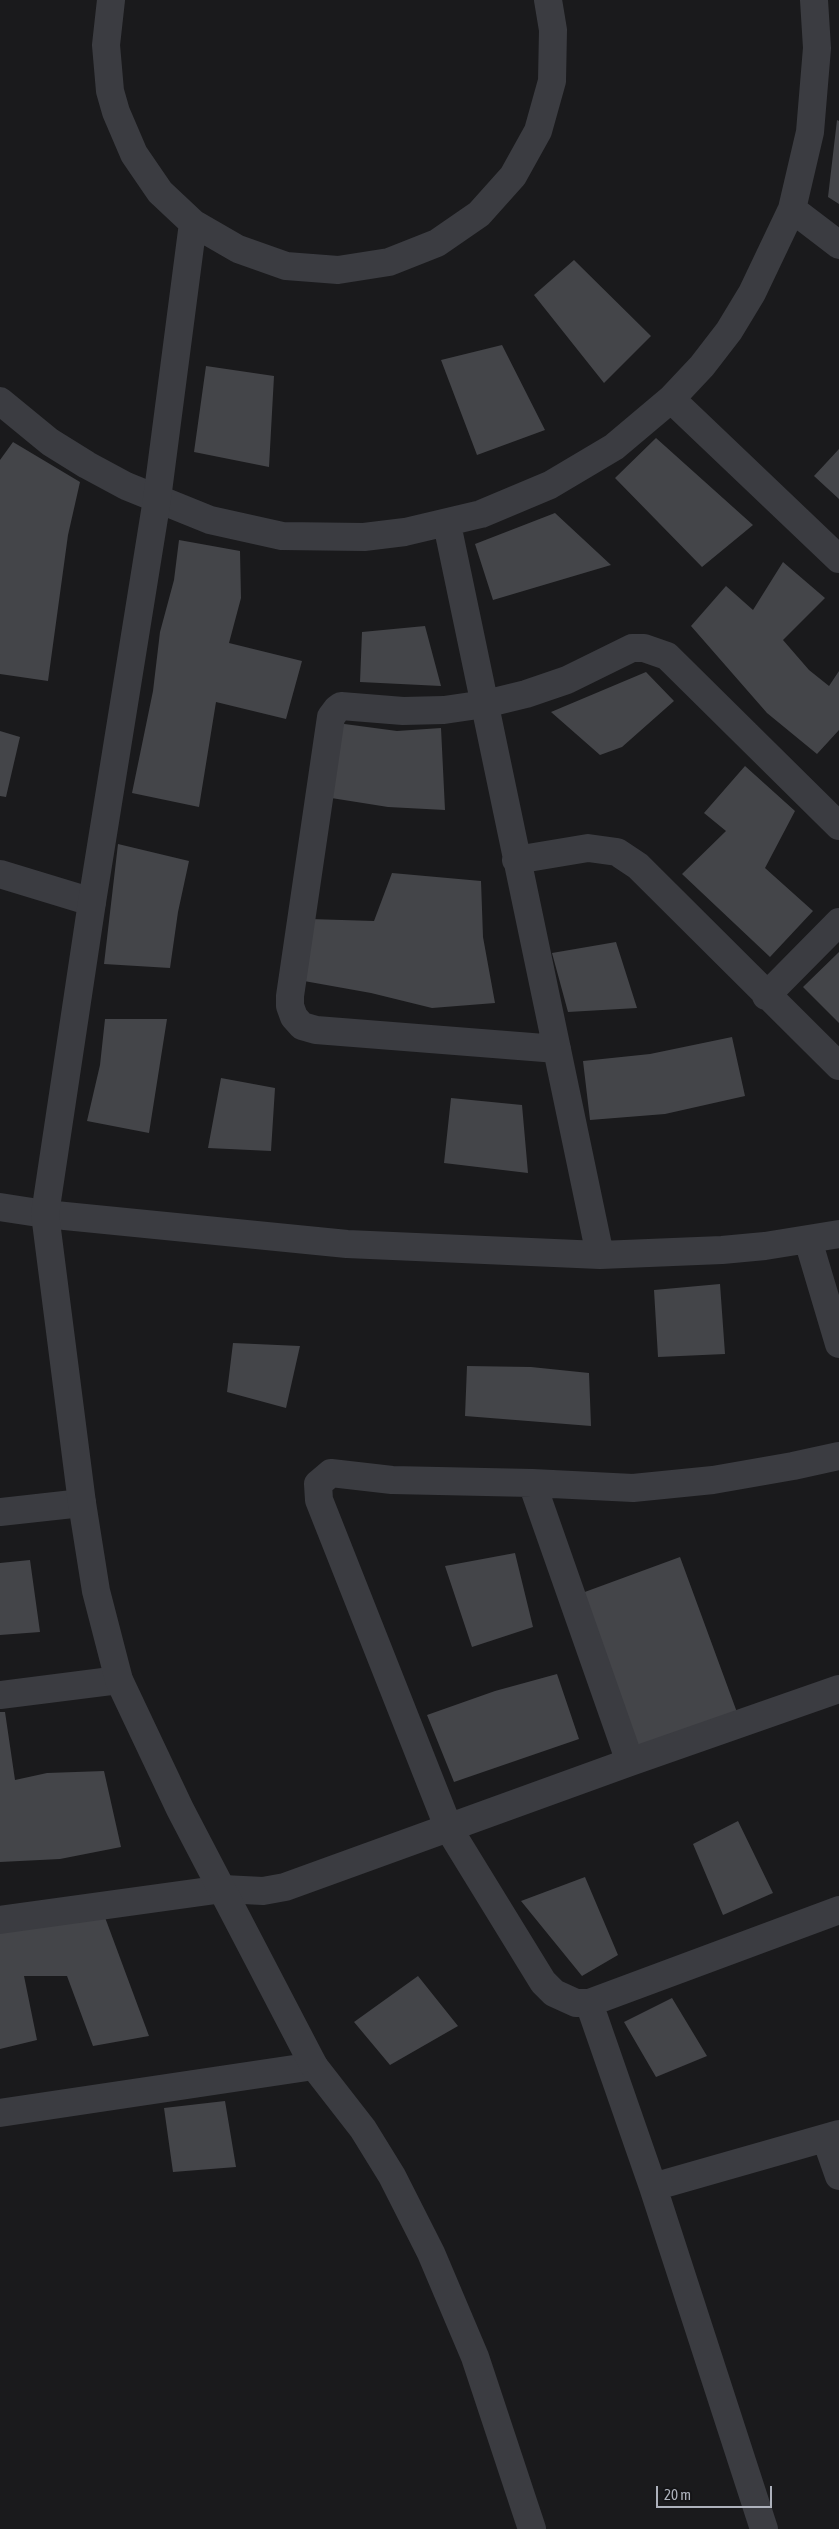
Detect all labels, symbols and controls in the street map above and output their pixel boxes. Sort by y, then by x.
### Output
scale bar [659,2476,775,2508]
text: 20 m [664,2486,691,2503]

